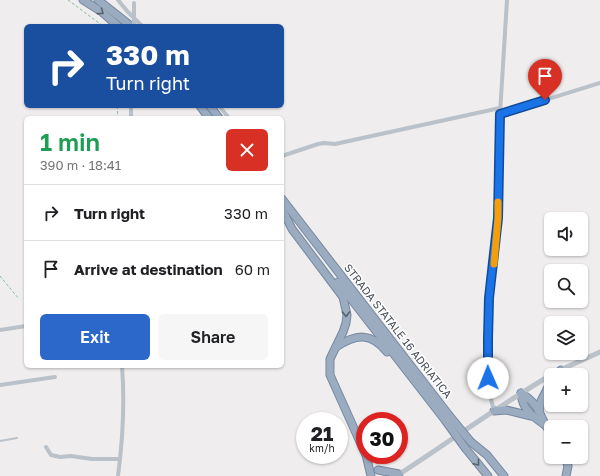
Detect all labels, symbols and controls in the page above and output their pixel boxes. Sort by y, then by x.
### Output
one-way arrow [97,7,104,14]
text: 330 m [106,38,190,71]
icon: right [40,40,92,92]
pin [528,59,562,100]
icon: arrive [534,65,556,87]
text: Turn right [106,72,190,94]
text: 1 min [40,127,100,156]
button: close [226,129,268,171]
text: 390 m · 18:41 [40,157,121,173]
icon: right [40,202,62,224]
text: Turn right [74,204,145,222]
text: 330 m [224,204,268,222]
map controls [544,212,588,464]
button: sound [544,212,588,256]
icon: arrive [40,258,62,280]
text: Arrive at destination [74,260,223,278]
text: 60 m [235,260,270,278]
street label: STRADA STATALE 16 ADRIATICA [342,261,455,401]
button: search [544,264,588,308]
one-way arrow [342,311,350,317]
button: Exit [40,314,150,360]
button: Share [158,314,268,360]
button: layers [544,316,588,360]
position arrow [467,357,509,399]
button: + [544,368,588,412]
speed limit sign: 30 [356,412,408,464]
button: − [544,420,588,464]
text: 21 [311,421,333,445]
text: km/h [309,442,335,454]
one-way arrow [473,458,480,465]

